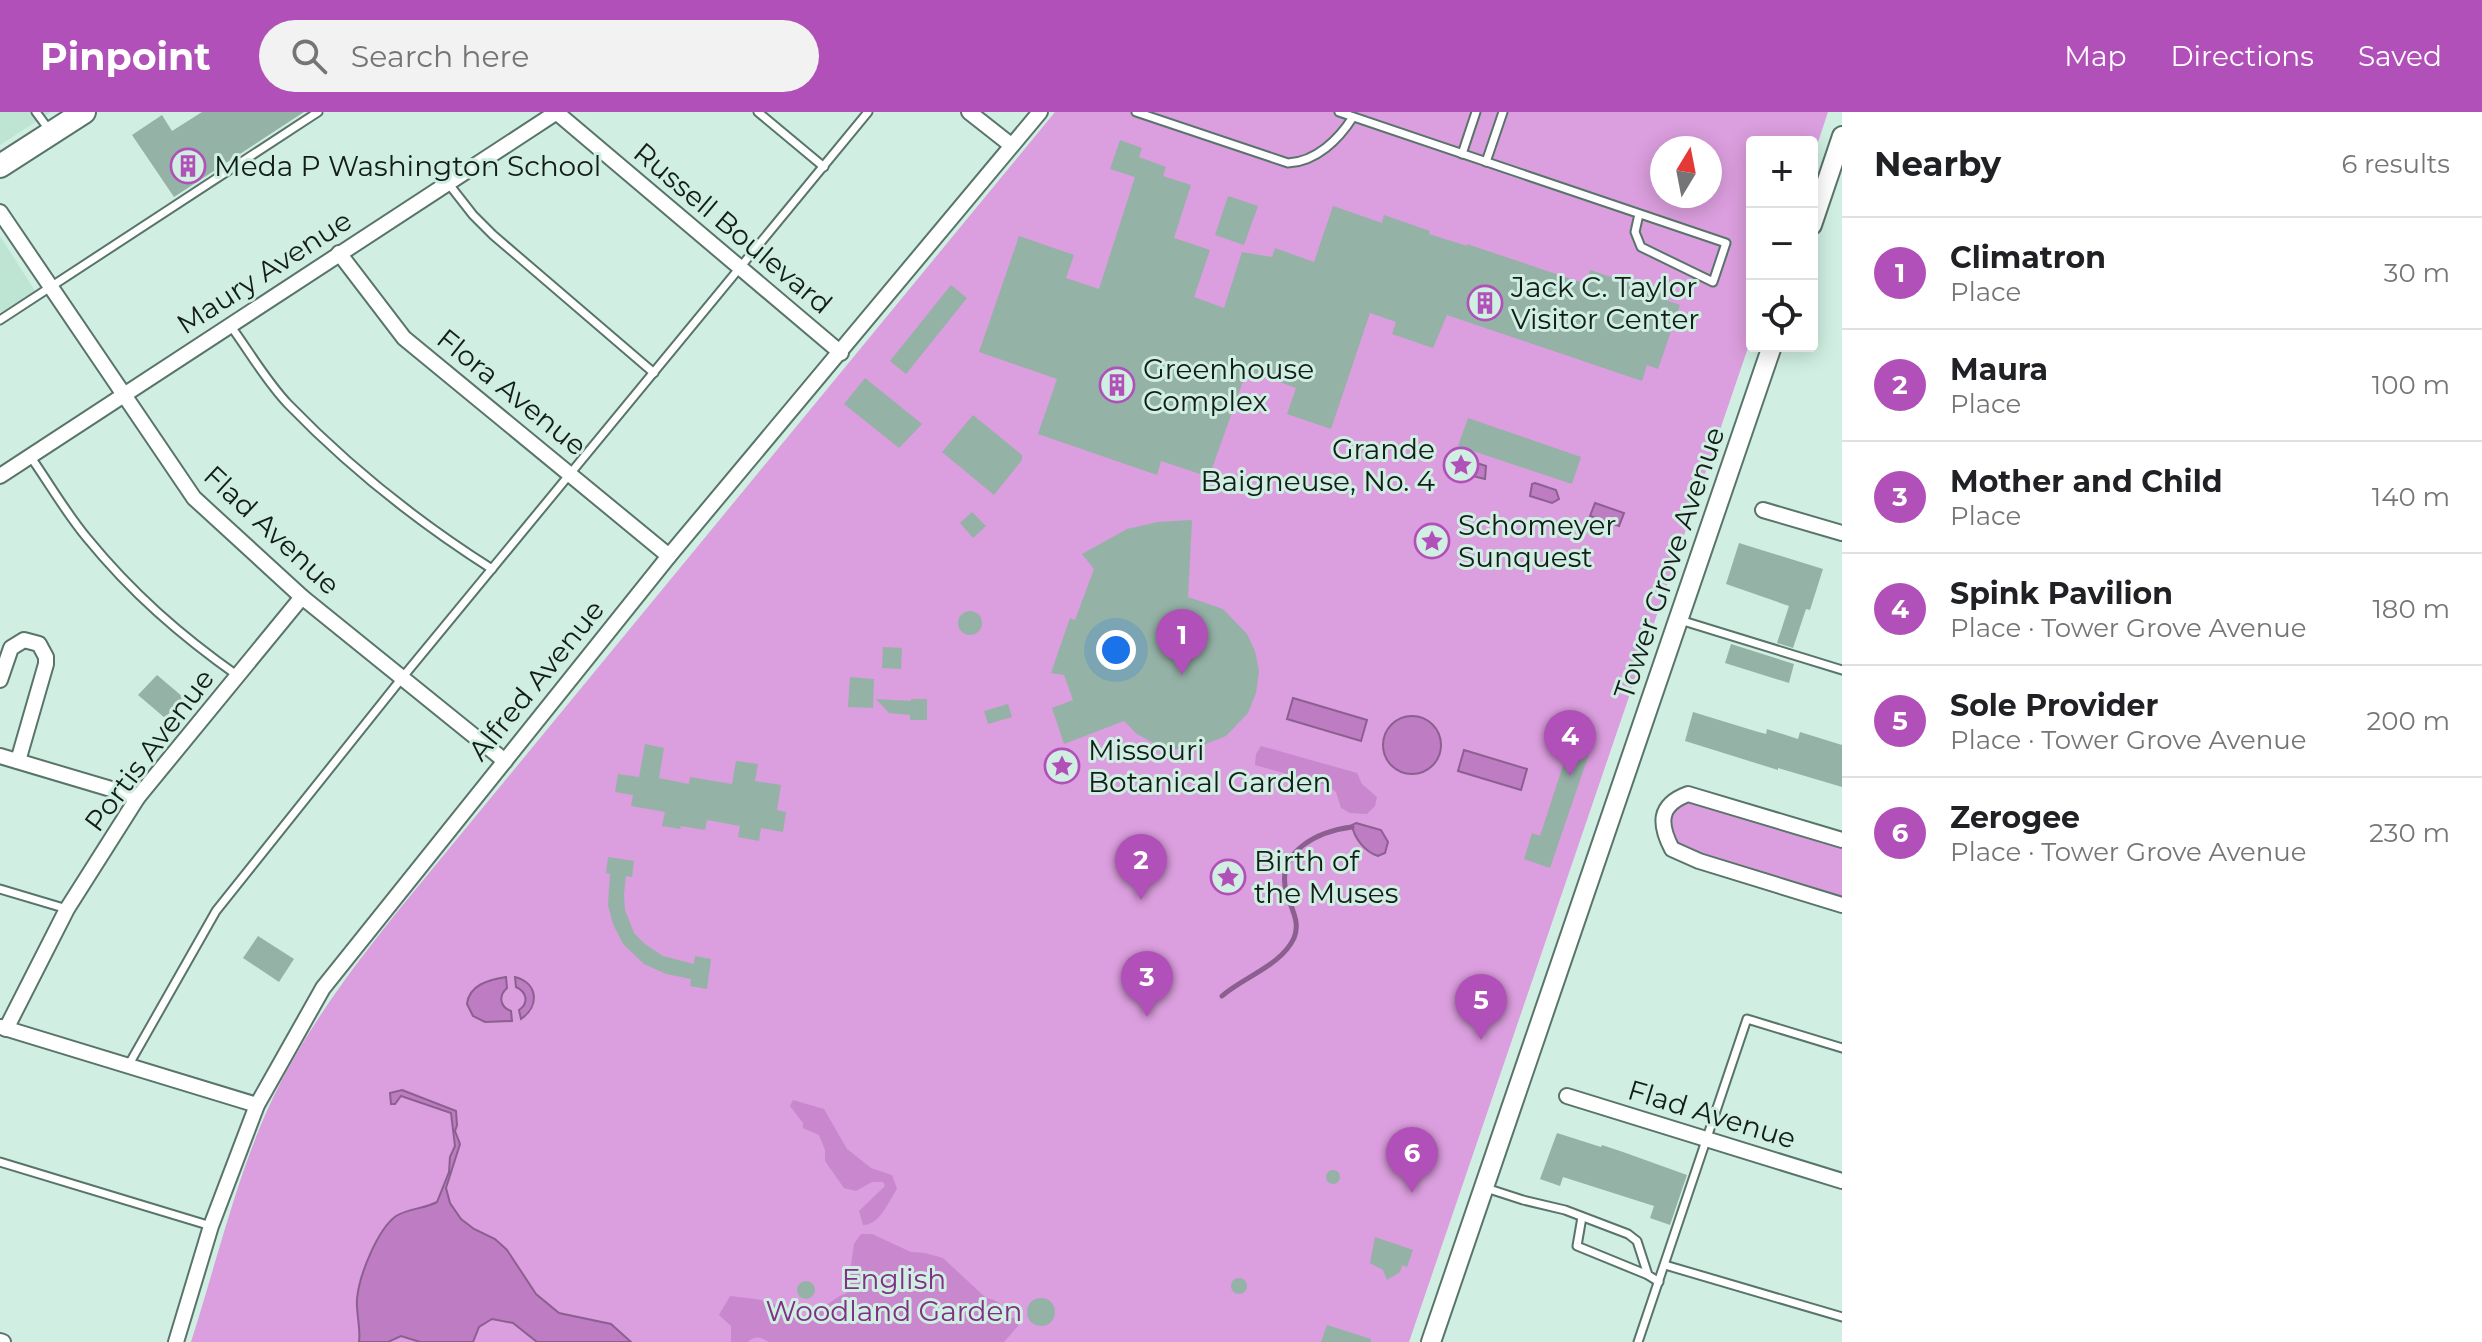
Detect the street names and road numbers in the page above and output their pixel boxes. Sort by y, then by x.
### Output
street label: Russell Boulevard [627,135,839,321]
street label: Maury Avenue [170,203,358,341]
street label: Flora Avenue [430,321,594,463]
street label: Tower Grove Avenue [1606,422,1732,704]
street label: Flad Avenue [197,458,347,602]
street label: Alfred Avenue [461,593,611,767]
street label: Portis Avenue [77,662,221,838]
street label: Flad Avenue [1624,1072,1800,1156]

